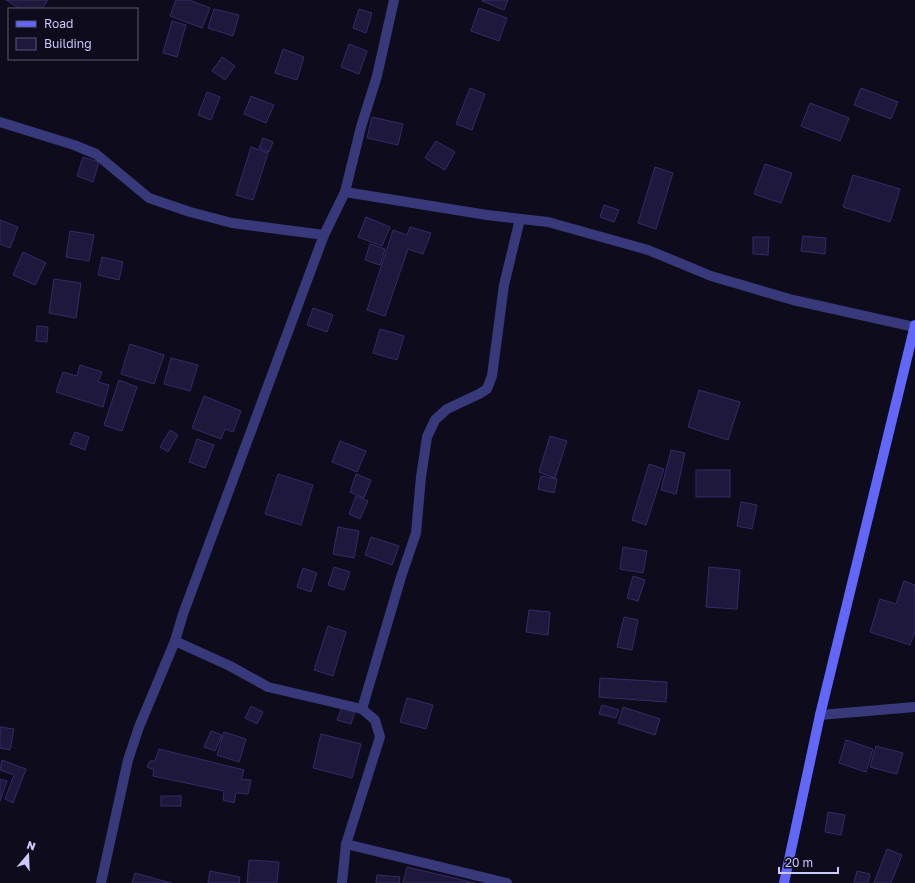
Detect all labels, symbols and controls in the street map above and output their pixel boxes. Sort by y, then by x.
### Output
legend [8,8,138,60]
text: Road [44,16,73,31]
text: Building [44,36,92,51]
north arrow [8,835,48,875]
text: N [25,838,37,853]
scale bar [779,849,838,875]
text: 20 m [785,855,813,870]

